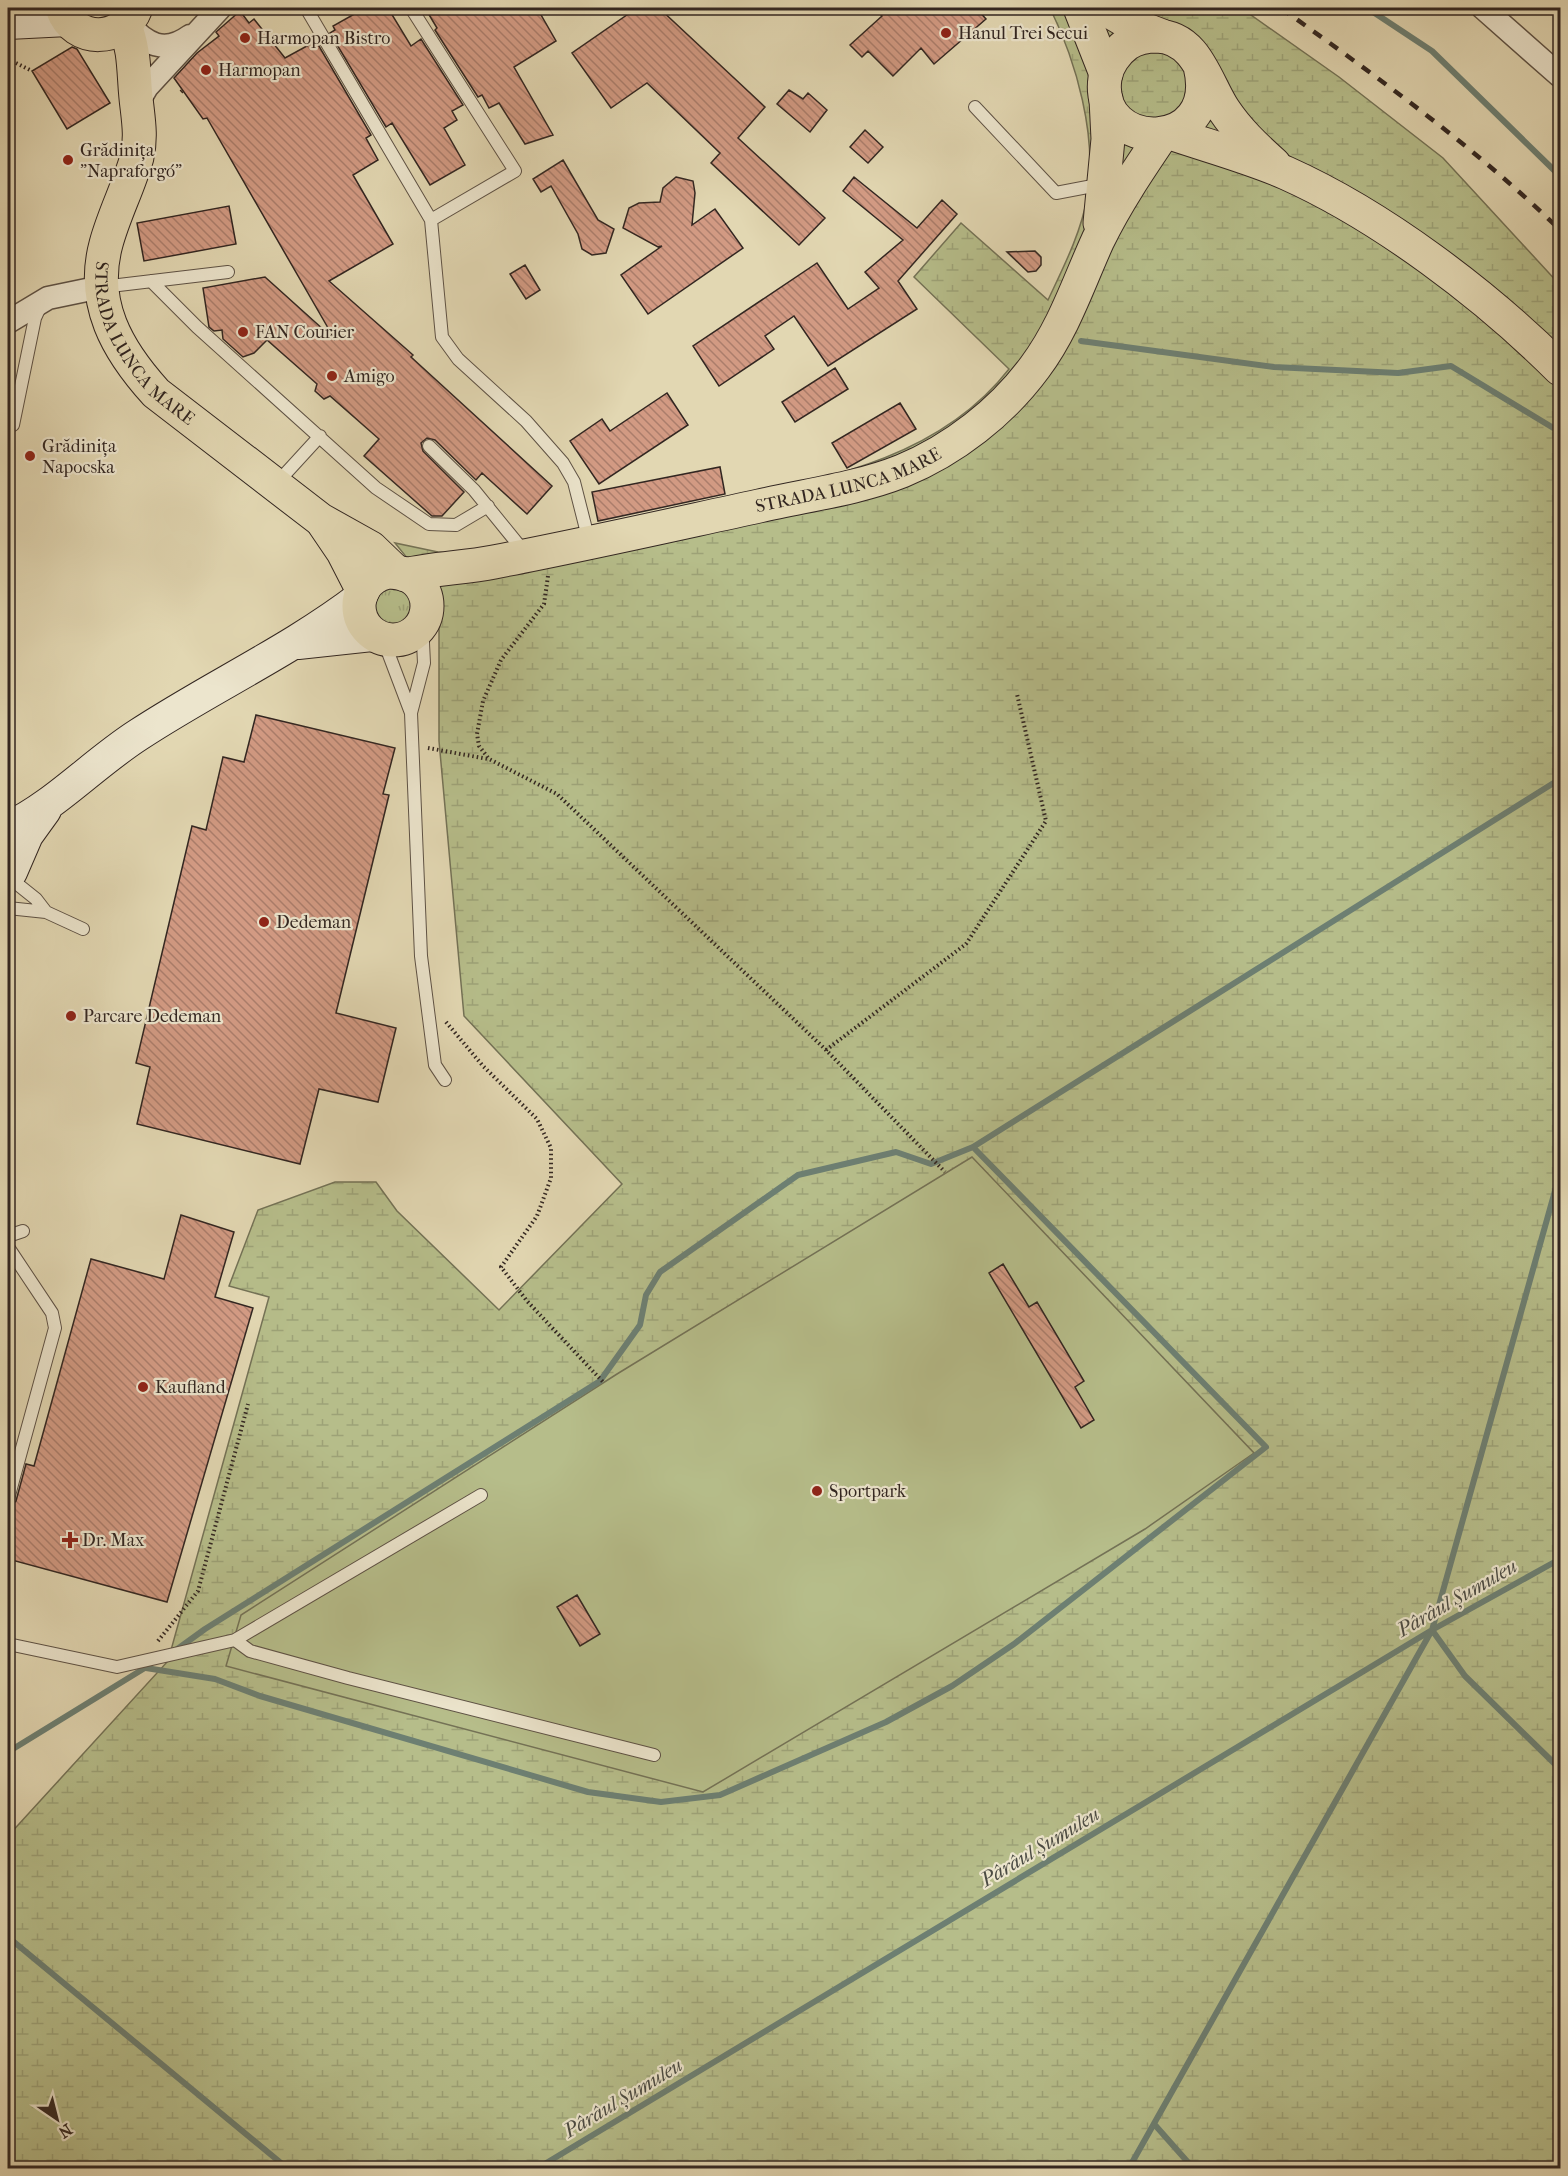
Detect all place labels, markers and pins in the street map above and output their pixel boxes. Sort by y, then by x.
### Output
place label: Hanul Trei Secui [958,23,1089,44]
marker: Hanul Trei Secui [939,26,953,40]
place label: Harmopan Bistro [257,28,390,49]
marker: Harmopan Bistro [238,31,252,45]
place label: Harmopan [218,60,301,81]
marker: Harmopan [199,63,213,77]
place label: Grădinița "Napraforgó" [80,140,182,182]
marker: Grădinița "Napraforgó" [61,153,75,167]
place label: FAN Courier [255,322,355,343]
marker: FAN Courier [236,325,250,339]
place label: Amigo [343,366,395,387]
marker: Amigo [325,369,339,383]
place label: Grădiniţa Napocska [42,436,117,478]
marker: Grădiniţa Napocska [23,449,37,463]
place label: Dedeman [276,912,352,933]
marker: Dedeman [257,915,271,929]
place label: Parcare Dedeman [83,1006,222,1027]
marker: Parcare Dedeman [64,1009,78,1023]
place label: Kaufland [155,1377,226,1398]
marker: Kaufland [136,1380,150,1394]
place label: Sportpark [829,1481,907,1502]
marker: Sportpark [810,1484,824,1498]
place label: Dr. Max [82,1530,145,1551]
marker: Dr. Max [63,1533,77,1547]

